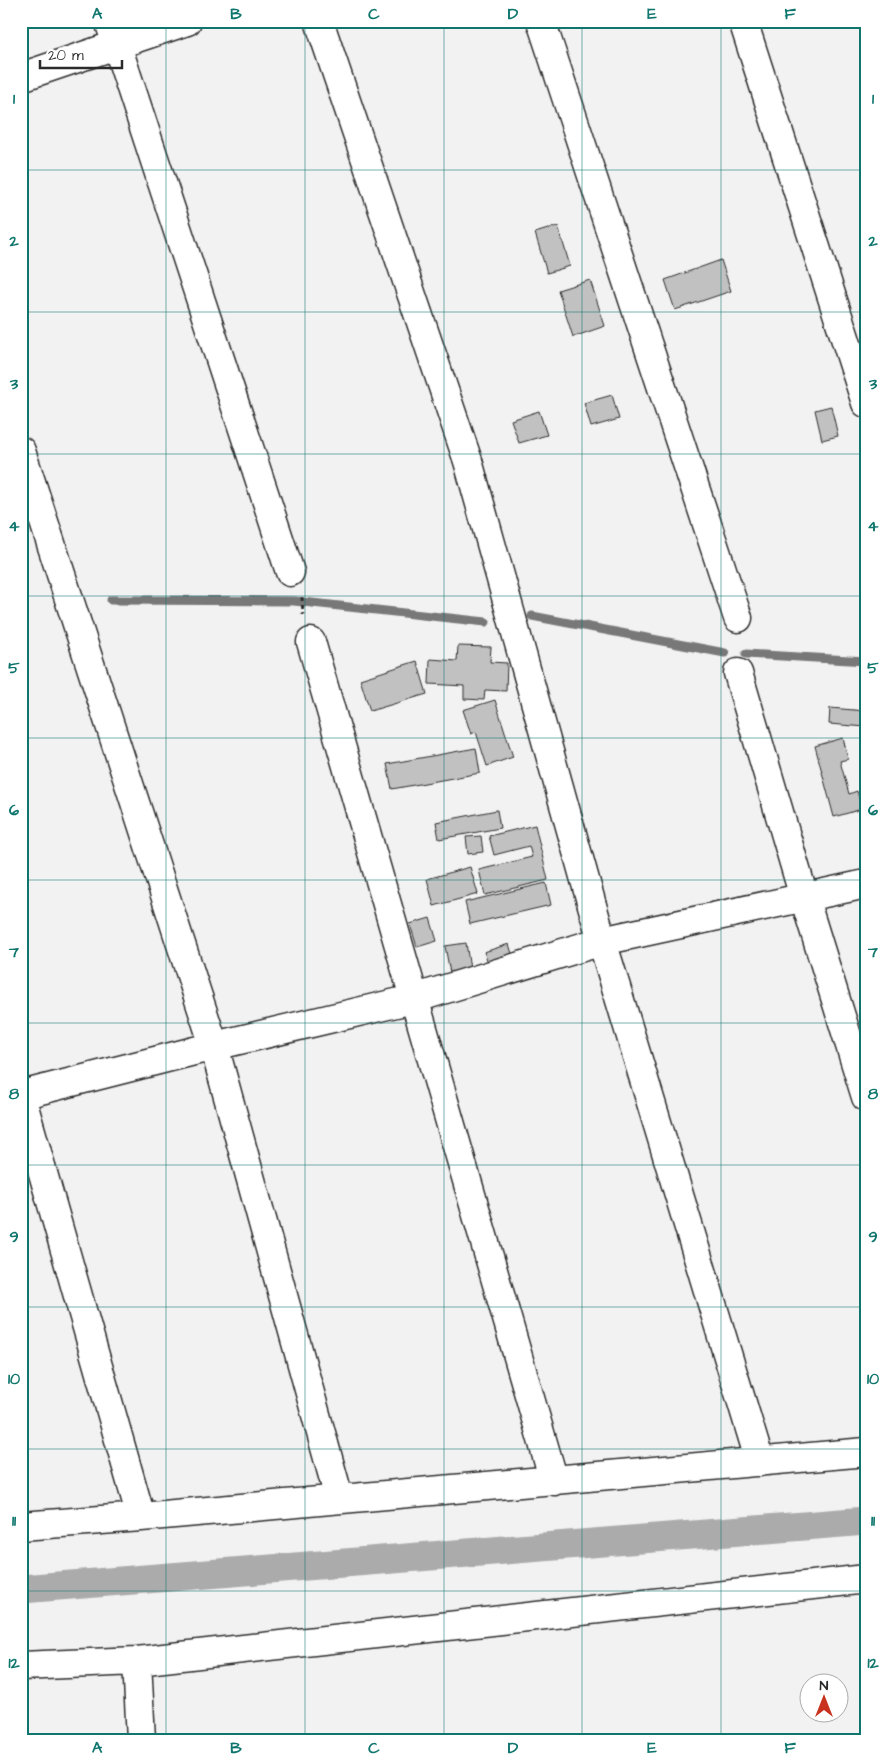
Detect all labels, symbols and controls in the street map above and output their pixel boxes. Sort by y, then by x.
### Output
text: A [92,3,103,25]
text: B [230,3,242,25]
text: C [368,3,380,25]
text: D [508,3,519,25]
text: E [647,3,657,25]
text: F [784,3,796,25]
scale bar [40,38,122,70]
text: 20 m [48,45,84,66]
text: 1 [13,88,16,110]
text: 1 [872,88,875,110]
text: 2 [8,230,19,252]
text: 2 [867,230,878,252]
text: 3 [9,373,19,395]
text: 3 [868,373,878,395]
text: 4 [9,515,20,537]
text: 4 [868,515,879,537]
text: 5 [8,657,20,679]
text: 5 [867,657,879,679]
text: 6 [9,799,19,821]
text: 6 [868,799,878,821]
text: 7 [8,941,19,963]
text: 7 [867,941,878,963]
text: 8 [9,1083,20,1105]
text: 8 [868,1083,879,1105]
text: 9 [9,1226,19,1248]
text: 9 [868,1226,878,1248]
text: 10 [8,1368,20,1390]
text: 10 [867,1368,879,1390]
text: 11 [12,1510,17,1532]
text: 11 [871,1510,876,1532]
text: 12 [8,1652,20,1674]
text: 12 [867,1652,879,1674]
north arrow [800,1674,850,1724]
text: N [820,1676,829,1696]
text: A [92,1737,103,1759]
text: B [230,1737,242,1759]
text: C [368,1737,380,1759]
text: D [508,1737,519,1759]
text: E [647,1737,657,1759]
text: F [784,1737,796,1759]

